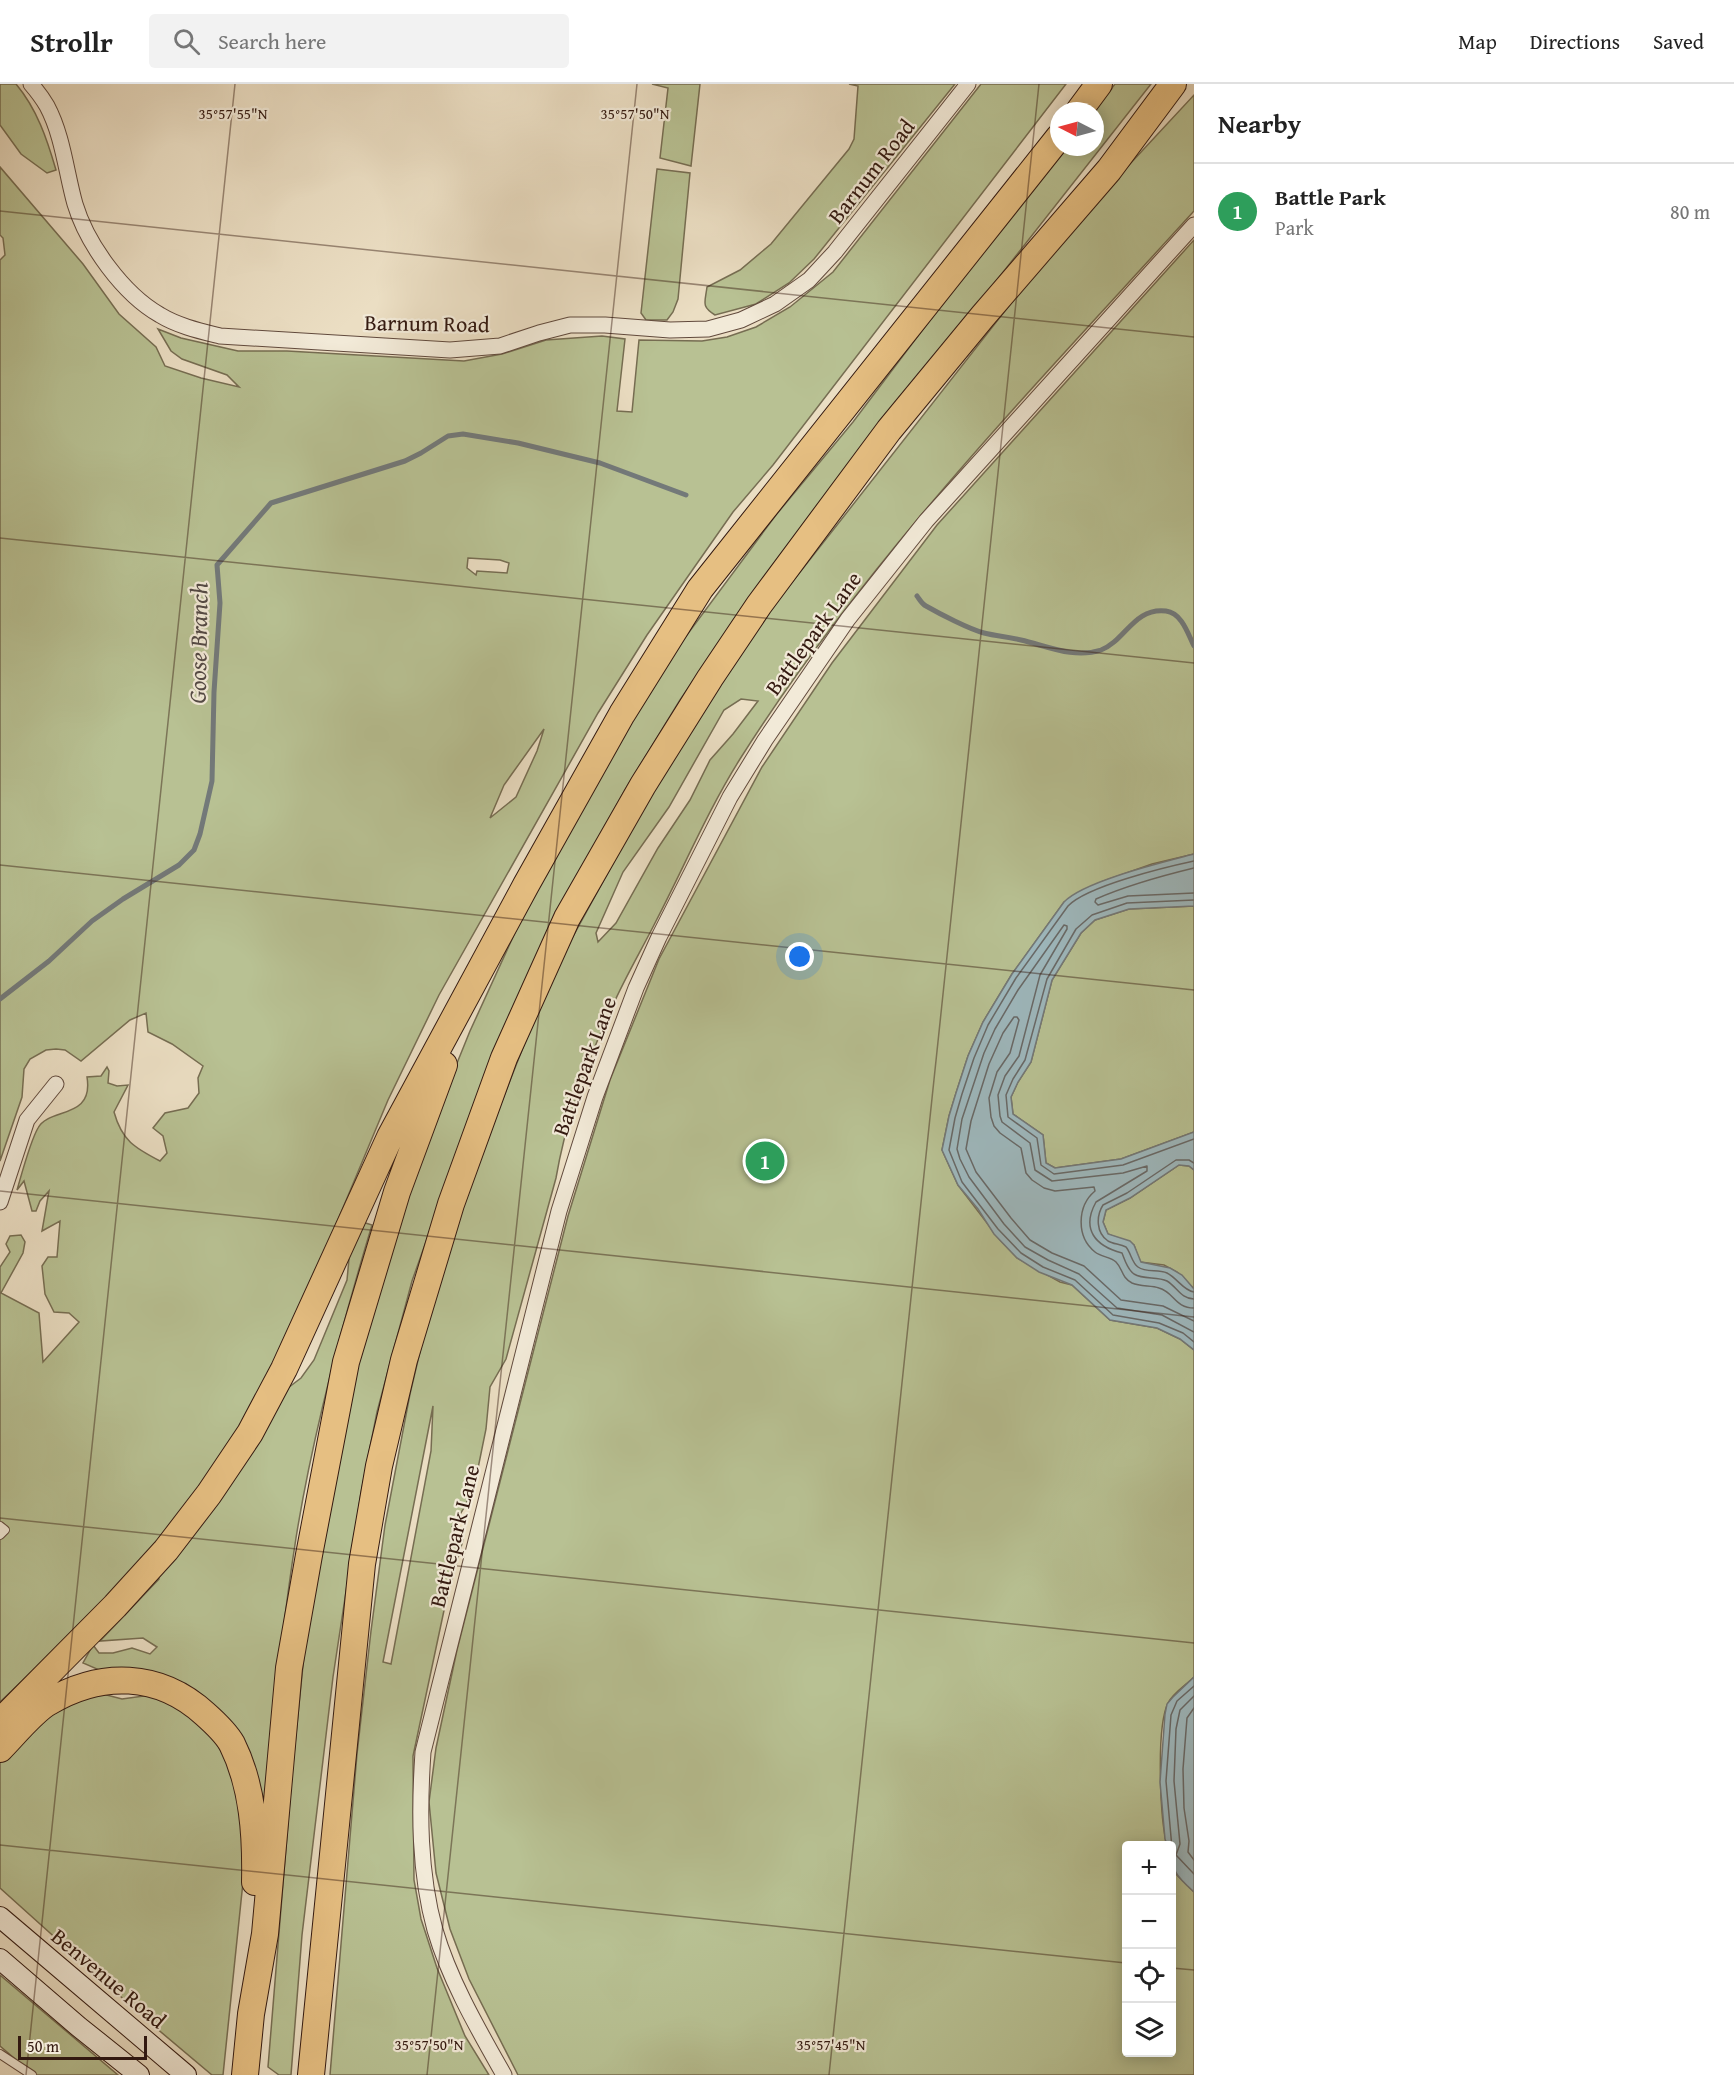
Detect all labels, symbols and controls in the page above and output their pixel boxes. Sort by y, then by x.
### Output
search box [149,14,569,68]
text: Strollr [30,21,113,62]
icon: search [170,25,203,58]
text: Search here [218,25,326,57]
text: Map [1458,26,1497,57]
text: Directions [1530,26,1620,57]
text: Saved [1653,26,1704,57]
north arrow [1050,102,1104,156]
text: 35°57'55"N [199,103,268,124]
text: 35°57'50"N [601,103,670,124]
text: Nearby [1218,104,1301,143]
street label: Barnum Road [820,112,922,230]
text: Battle Park [1275,181,1386,213]
text: 1 [1232,197,1243,226]
text: 80 m [1670,197,1710,226]
text: Park [1275,213,1314,242]
street label: Barnum Road [364,306,490,340]
street label: Battlepark Lane [757,565,869,701]
water label: Goose Branch [179,582,217,704]
your location [785,942,814,971]
street label: Battlepark Lane [544,992,624,1140]
pin: 1 [746,1138,784,1184]
street label: Battlepark Lane [421,1461,487,1611]
map controls [1122,1841,1176,2057]
button: + [1122,1841,1176,1895]
button: − [1122,1895,1176,1949]
street label: Benvenue Road [45,1920,174,2036]
button: locate [1122,1949,1176,2003]
button: layers [1122,2003,1176,2057]
scale bar [18,2033,147,2060]
text: 50 m [27,2034,59,2058]
text: 35°57'50"N [395,2034,464,2055]
text: 35°57'45"N [797,2034,866,2055]

